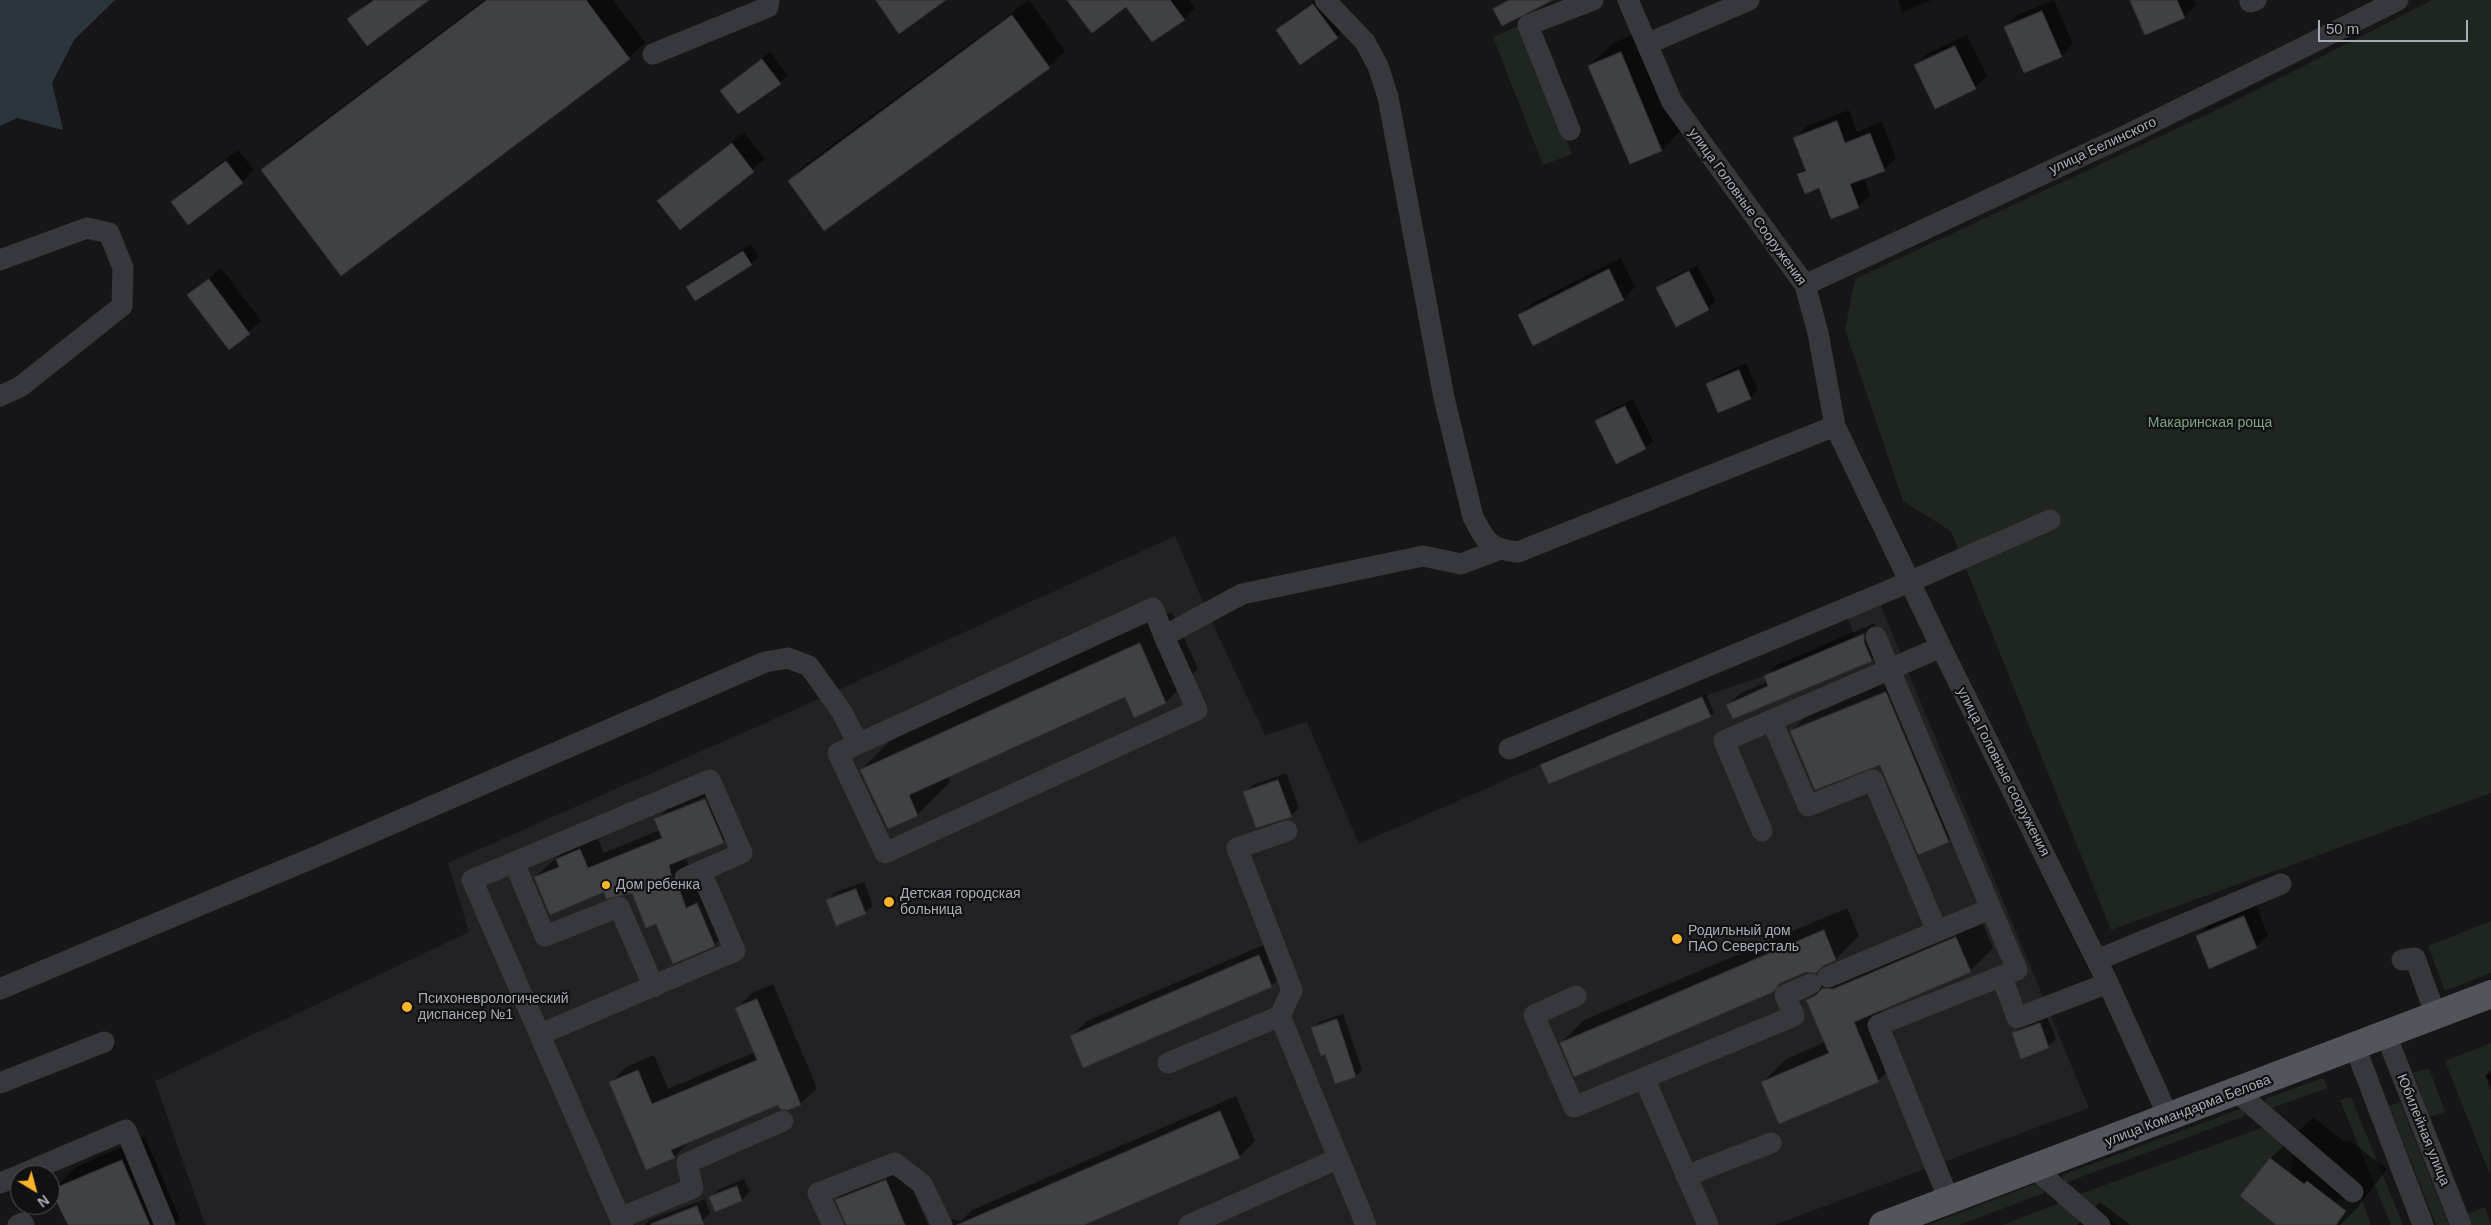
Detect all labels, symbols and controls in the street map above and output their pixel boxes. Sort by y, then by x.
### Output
scale bar [2321,10,2471,42]
text: 50 m [2326,20,2359,37]
street label: улица Белинского [2047,114,2159,178]
street label: улица Головные Сооружения [1684,125,1810,289]
park label: Макаринская роща [2148,415,2272,431]
street label: улица Головные сооружения [1953,685,2053,859]
place label: Дом ребенка [616,877,700,893]
marker: Дом ребенка [600,879,612,891]
place label: Детская городская больница [900,886,1021,919]
marker: Детская городская больница [882,895,896,909]
place label: Родильный дом ПАО Северсталь [1688,923,1799,956]
marker: Родильный дом ПАО Северсталь [1670,932,1684,946]
place label: Психоневрологический диспансер №1 [418,991,569,1024]
marker: Психоневрологический диспансер №1 [400,1000,414,1014]
street label: улица Командарма Белова [2103,1072,2273,1150]
street label: Юбилейная улица [2393,1072,2453,1188]
north arrow [10,1165,60,1215]
text: N [35,1192,52,1211]

